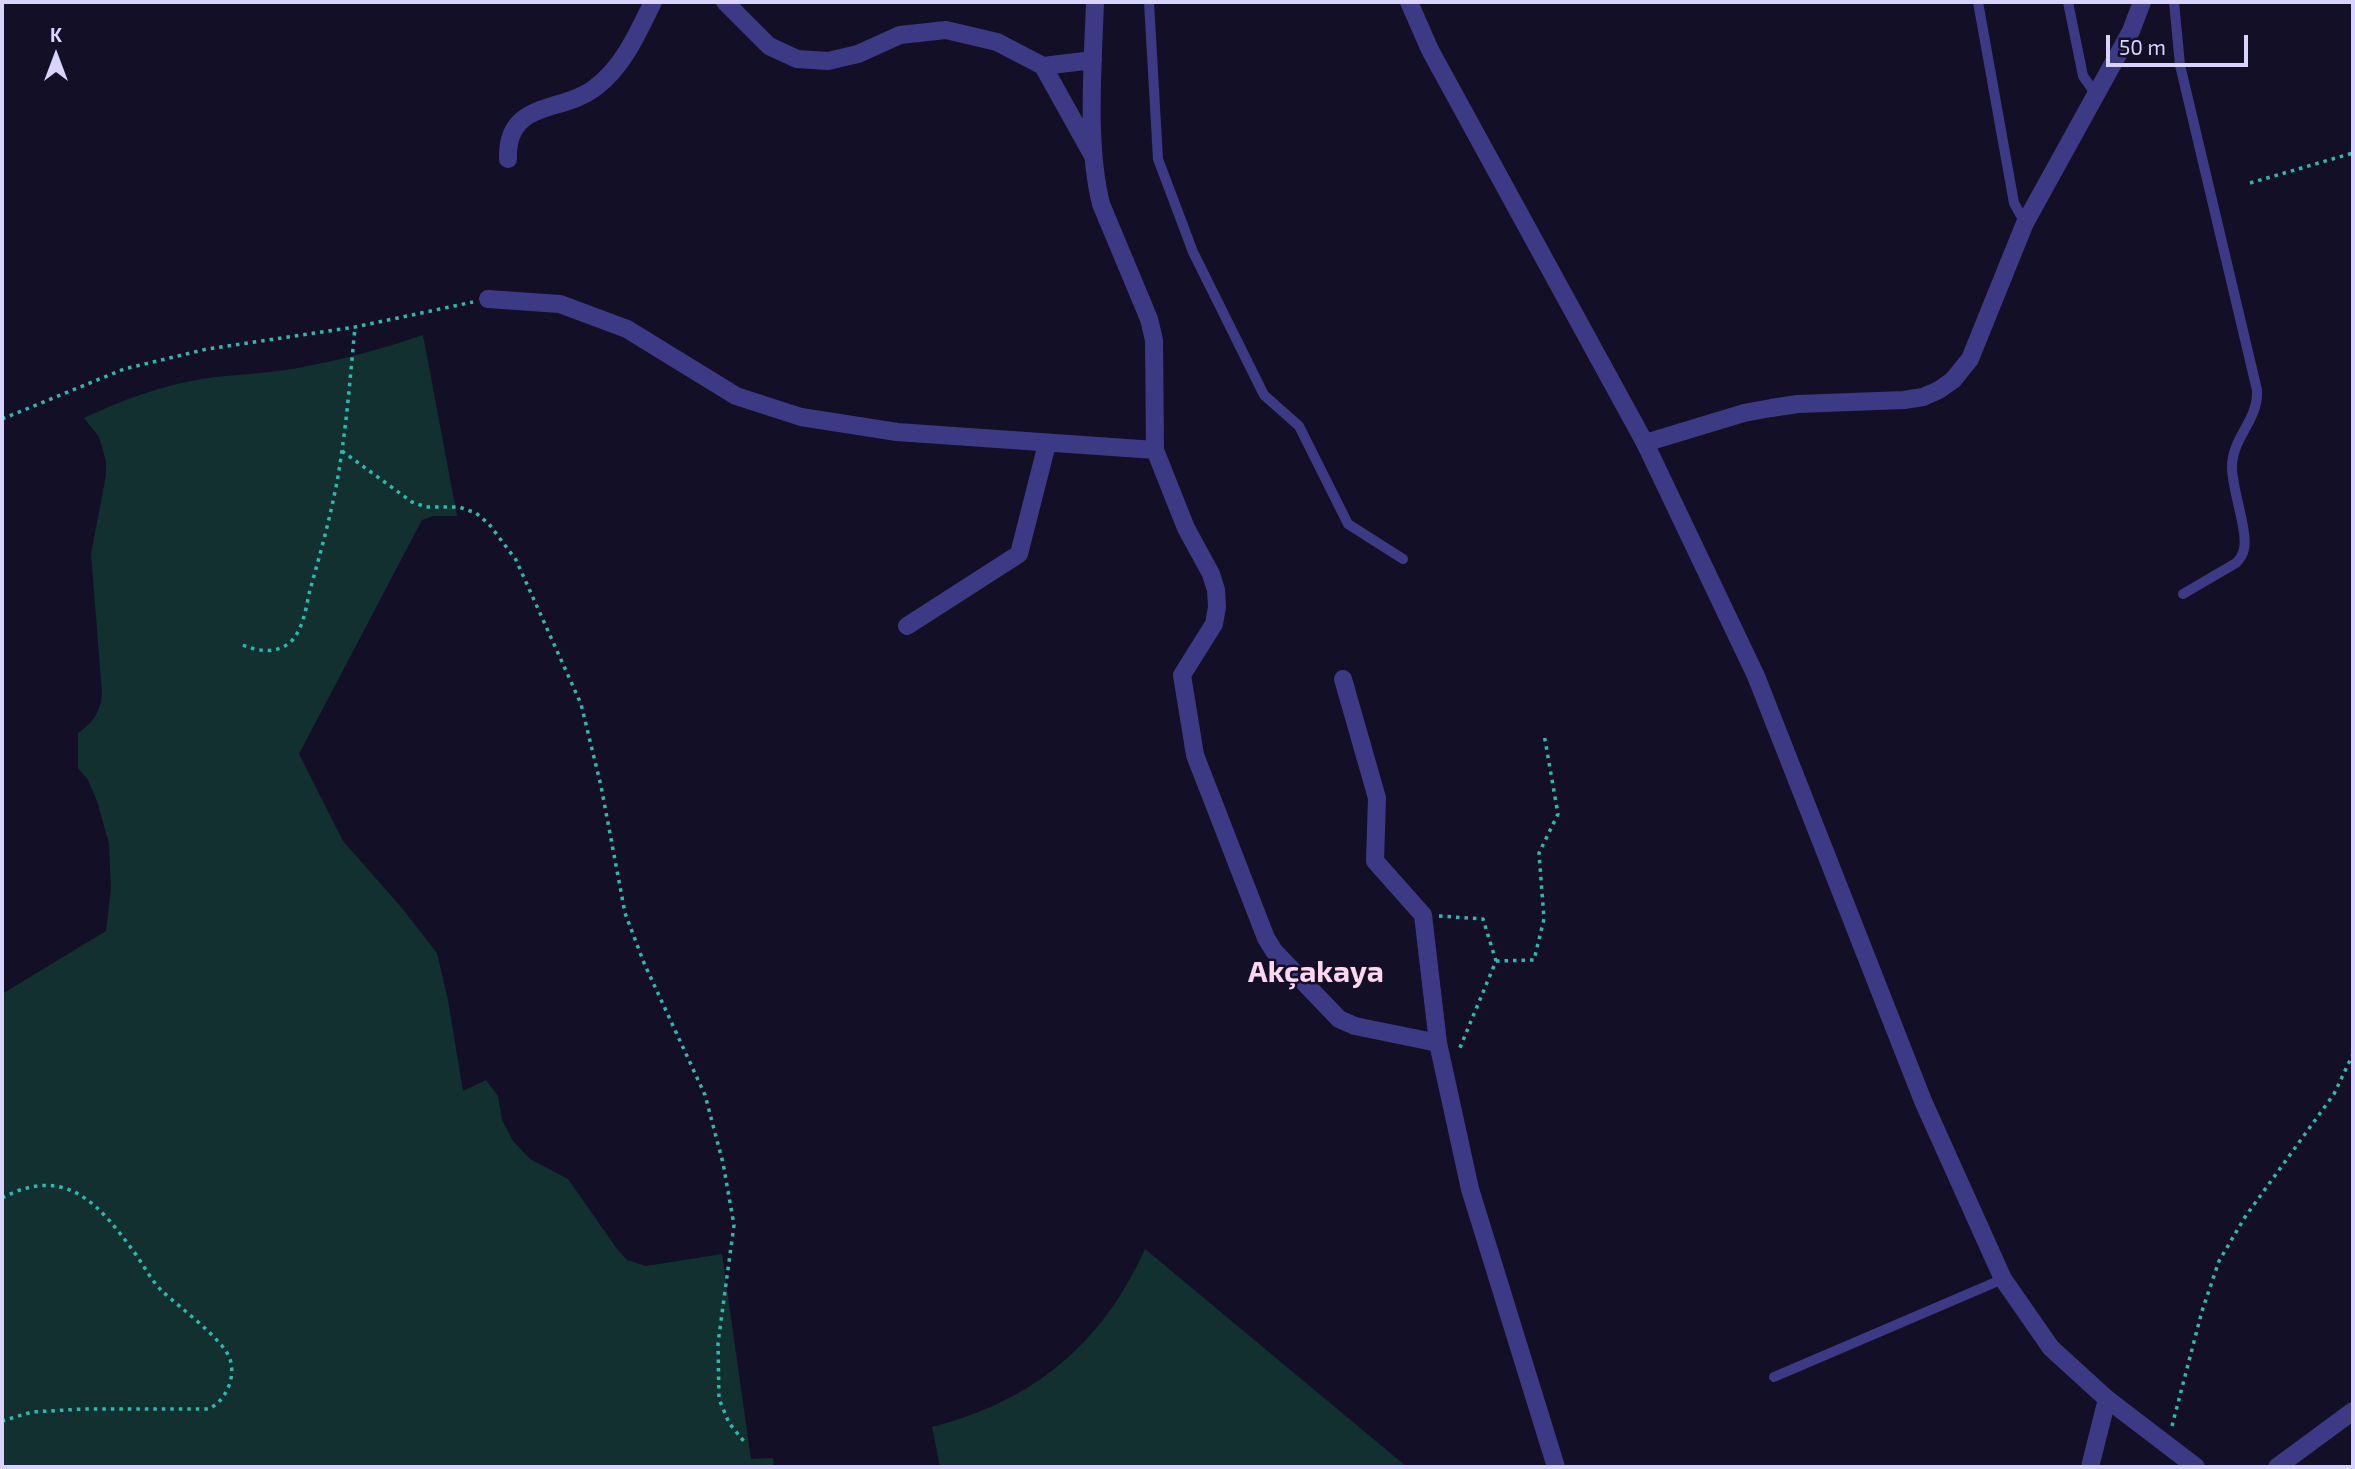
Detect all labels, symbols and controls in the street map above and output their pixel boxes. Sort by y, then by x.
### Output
north arrow [21,21,91,91]
scale bar [2110,21,2252,65]
text: K [50,23,62,46]
text: 50 m [2119,34,2166,59]
district label: Akçakaya [1248,954,1384,990]

